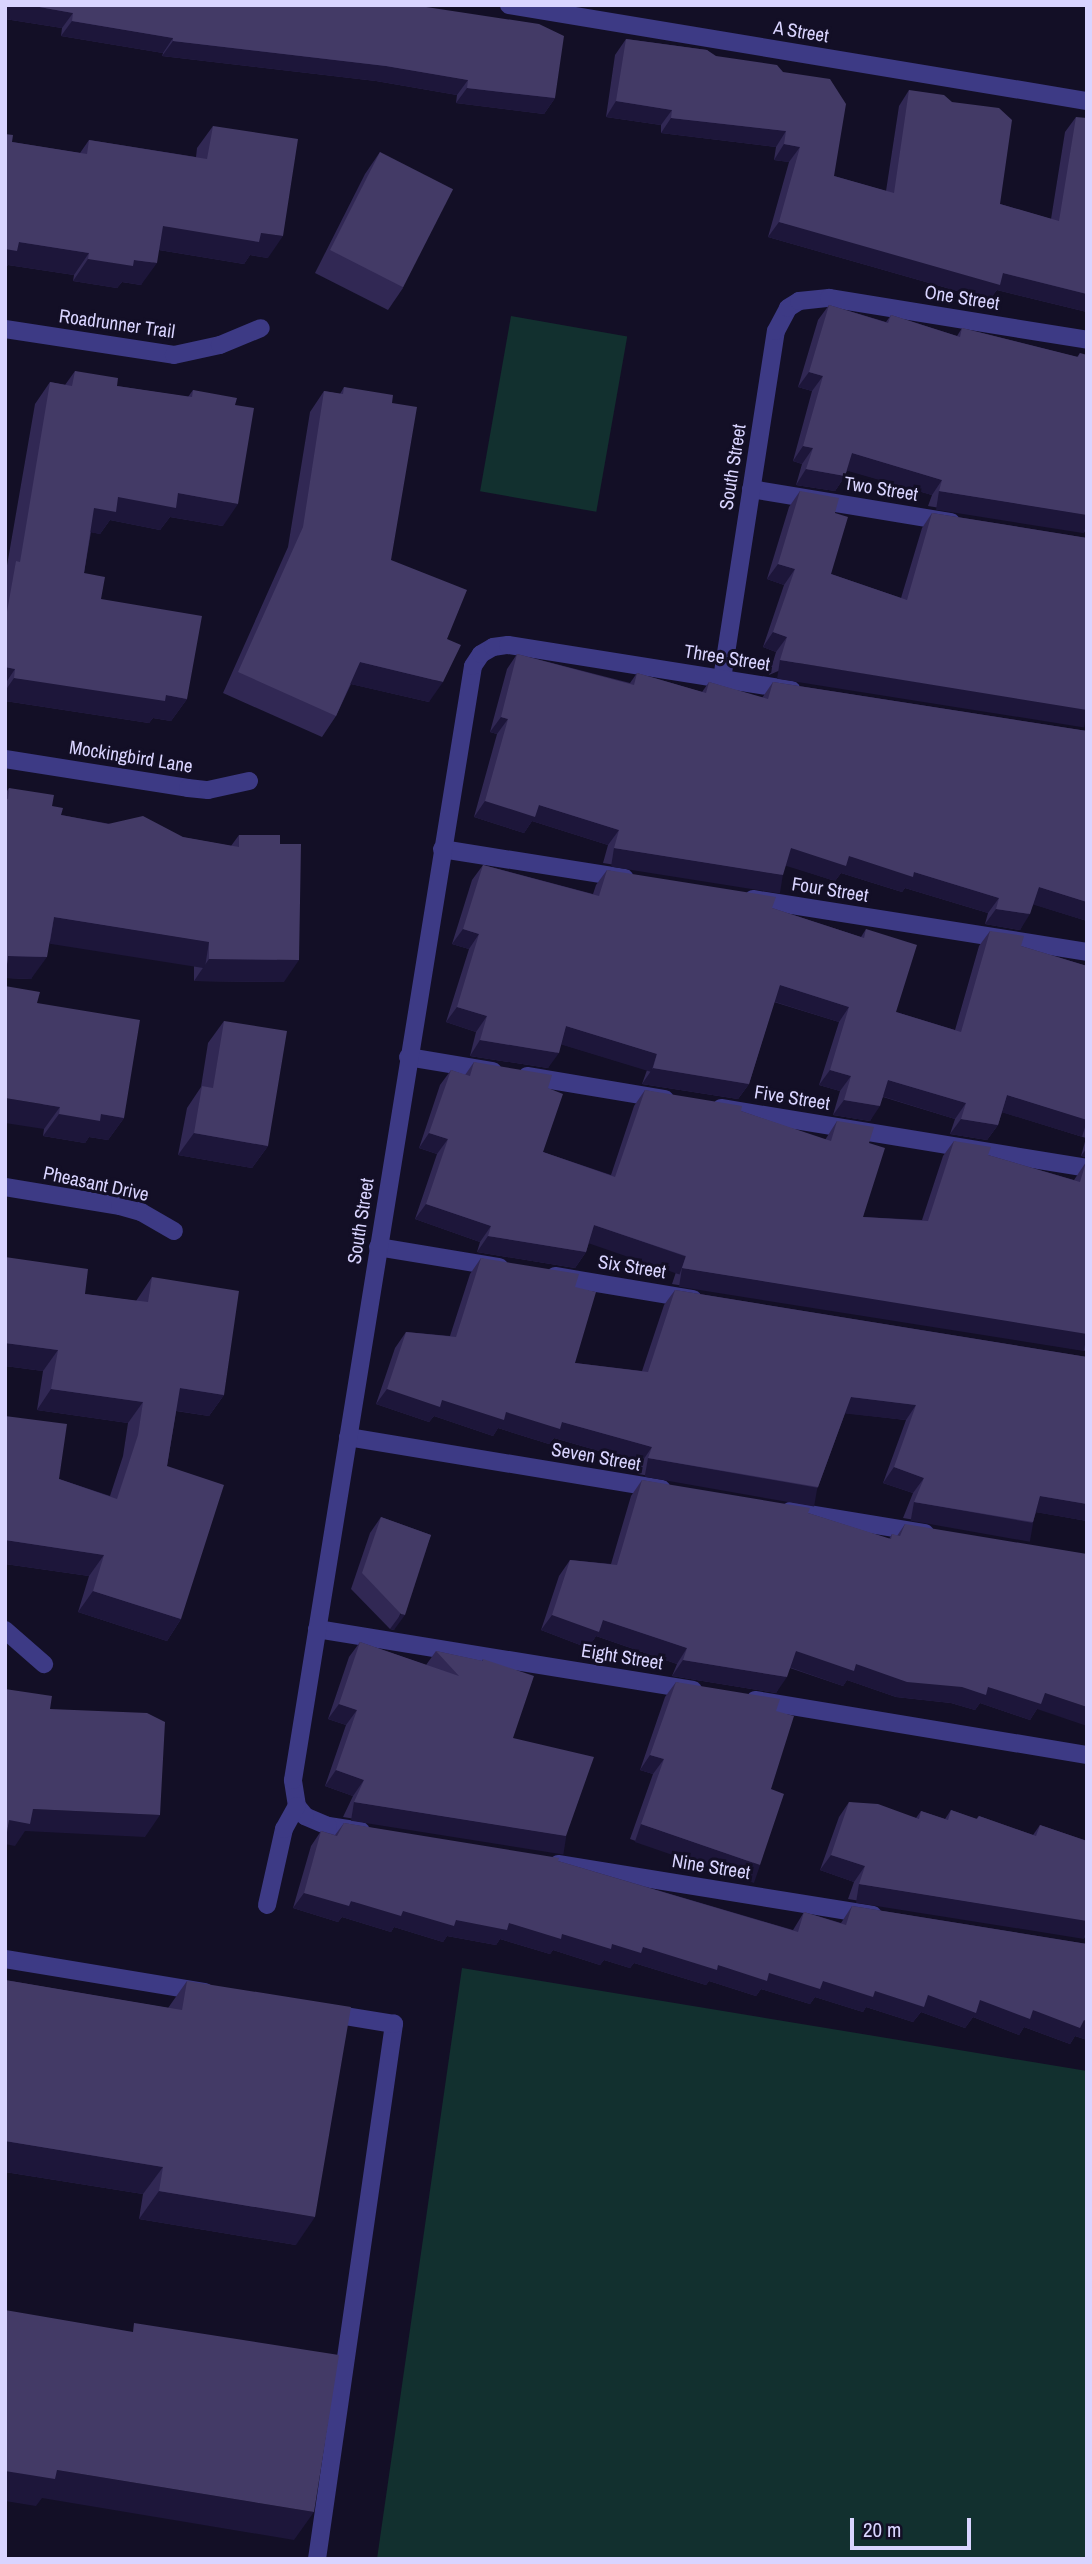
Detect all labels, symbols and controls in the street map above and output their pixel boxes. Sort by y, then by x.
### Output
street label: A Street [771,16,831,48]
street label: One Street [923,281,1001,315]
street label: Roadrunner Trail [57,305,177,343]
street label: South Street [715,422,751,512]
street label: Two Street [842,472,920,506]
street label: Three Street [682,640,772,676]
street label: Mockingbird Lane [68,736,194,778]
street label: Four Street [790,873,870,907]
street label: Five Street [753,1081,831,1115]
street label: Pheasant Drive [41,1162,151,1206]
street label: South Street [343,1176,379,1266]
street label: Six Street [596,1250,668,1284]
street label: Seven Street [550,1438,642,1476]
street label: Eight Street [580,1639,664,1675]
street label: Nine Street [670,1850,752,1884]
scale bar [854,2504,975,2548]
text: 20 m [863,2515,901,2544]

